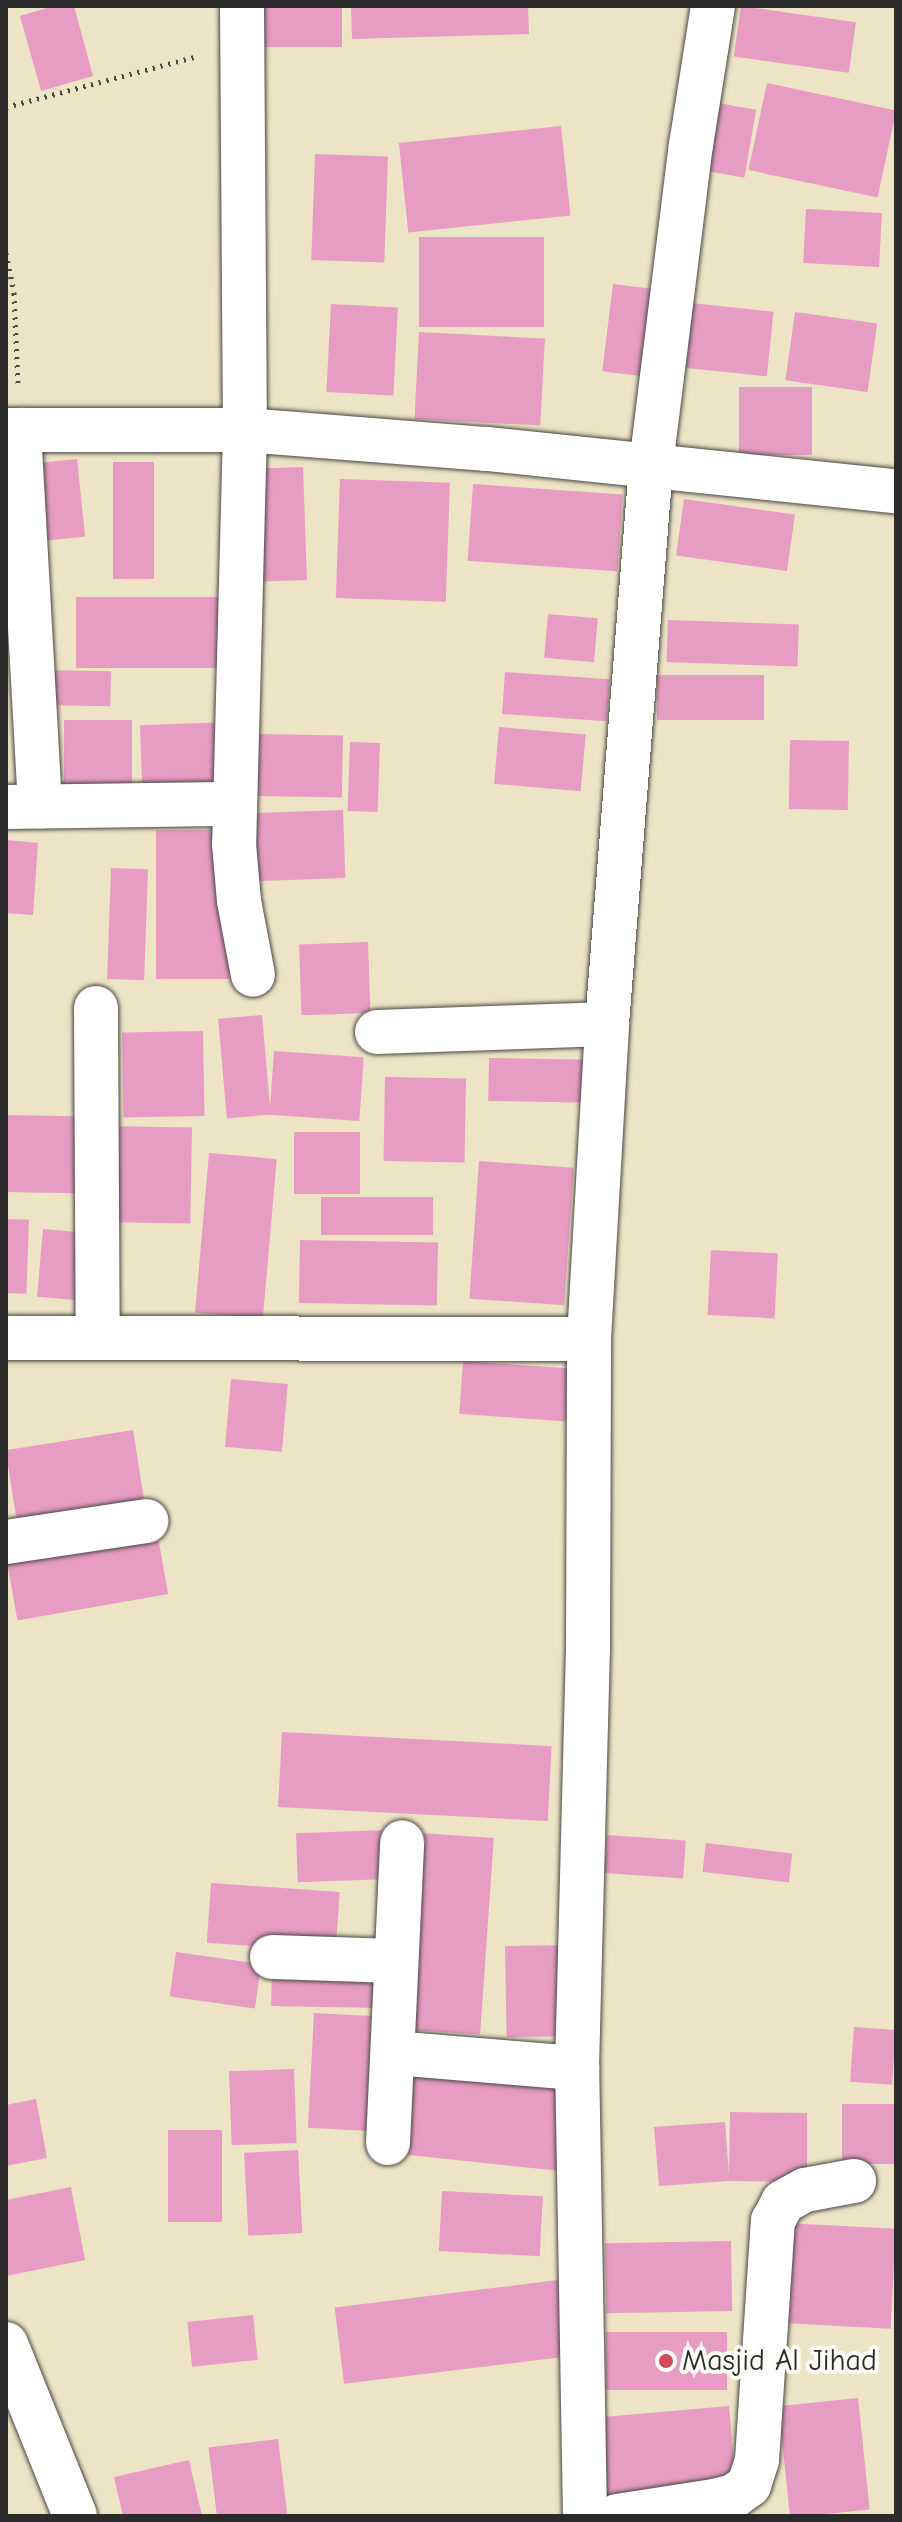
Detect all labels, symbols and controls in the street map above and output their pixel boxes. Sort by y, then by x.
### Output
place label: Masjid Al Jihad [682,2343,877,2379]
marker: Masjid Al Jihad [657,2352,675,2370]

